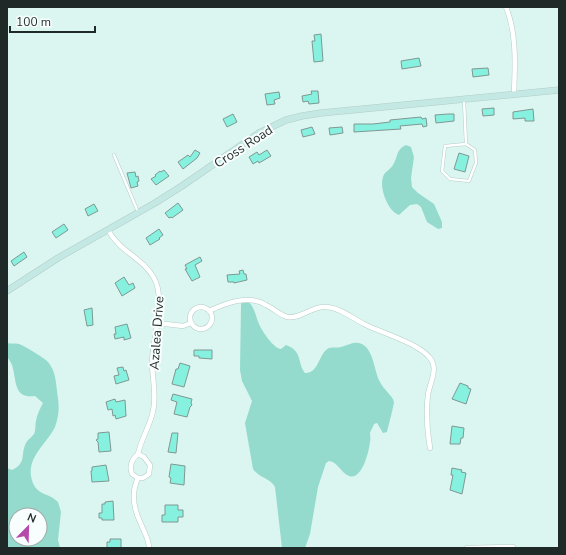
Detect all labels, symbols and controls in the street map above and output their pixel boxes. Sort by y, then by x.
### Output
scale bar [10,8,95,34]
text: 100 m [16,14,51,30]
street label: Cross Road [211,121,276,173]
street label: Azalea Drive [145,295,169,371]
north arrow [8,507,48,547]
text: N [25,510,38,527]

